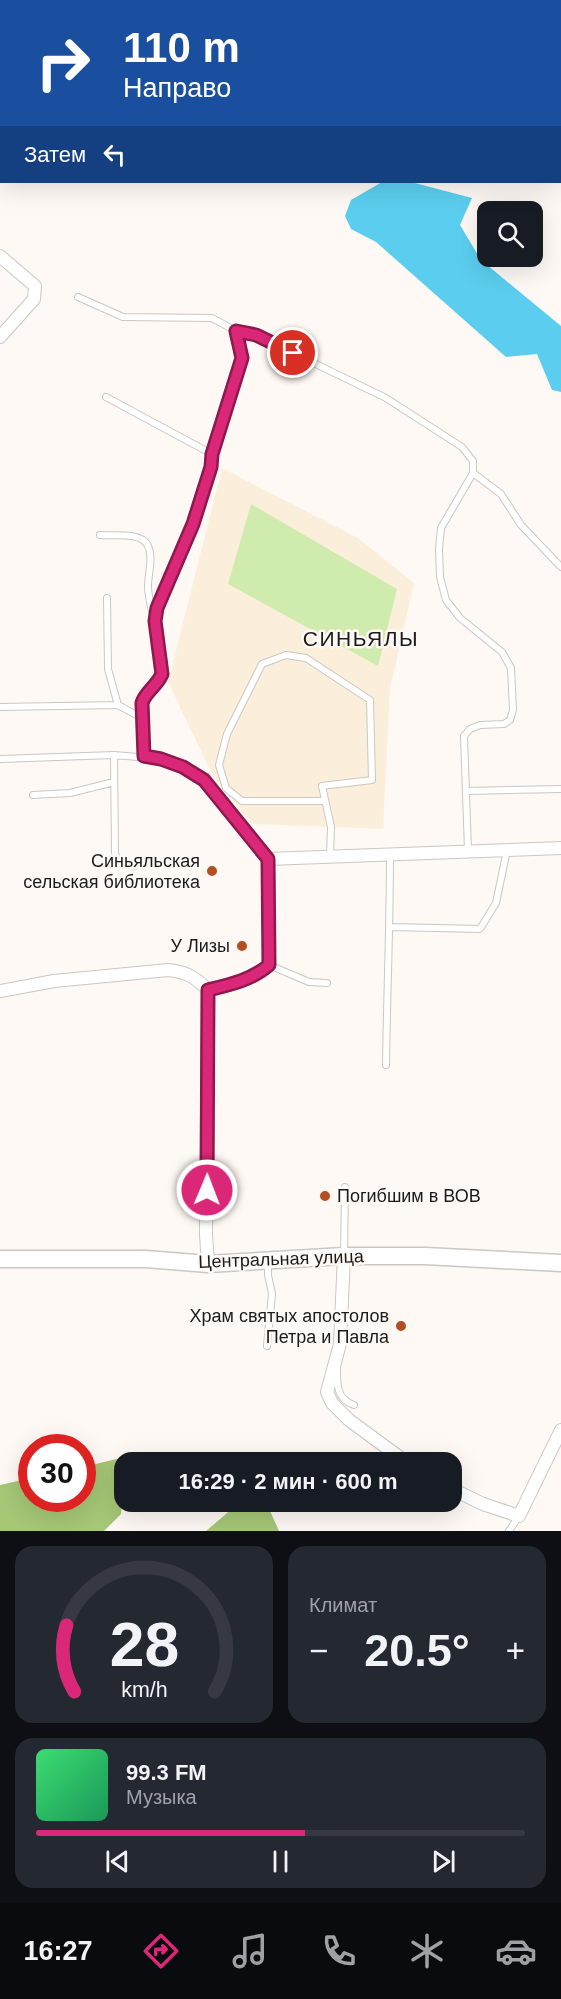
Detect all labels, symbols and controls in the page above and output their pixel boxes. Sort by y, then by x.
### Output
icon: right [24,24,102,102]
text: 110 m [123,24,240,71]
text: Направо [123,73,231,103]
icon: left [98,138,131,171]
text: Затем [24,142,86,167]
map controls [477,201,543,267]
button: search [477,201,543,267]
pin [267,327,318,378]
icon: arrive [276,336,309,369]
district label: СИНЬЯЛЫ [303,627,419,650]
place label: Синьяльская сельская библиотека [23,851,201,892]
marker: Синьяльская сельская библиотека [205,864,219,878]
place label: У Лизы [171,936,230,956]
marker: У Лизы [235,939,249,953]
position arrow [175,1158,239,1222]
place label: Погибшим в ВОВ [337,1186,481,1206]
marker: Погибшим в ВОВ [318,1189,332,1203]
street label: Центральная улица [198,1246,365,1272]
place label: Храм святых апостолов Петра и Павла [190,1306,390,1347]
marker: Храм святых апостолов Петра и Павла [394,1319,408,1333]
speed limit sign: 30 [18,1434,96,1512]
text: 16:29 · 2 мин · 600 m [178,1469,398,1494]
text: Климат [309,1594,377,1616]
text: 28 [109,1610,179,1679]
text: 20.5° [364,1625,470,1676]
text: − [309,1632,328,1669]
text: + [506,1632,525,1669]
text: km/h [121,1678,167,1702]
text: 99.3 FM [126,1760,207,1785]
text: Музыка [126,1786,197,1808]
icon: previous [101,1845,134,1878]
icon: pause [264,1845,297,1878]
icon: next [427,1845,460,1878]
icon: directions [140,1930,182,1972]
icon: music [229,1930,271,1972]
icon: phone [318,1930,360,1972]
icon: climate [406,1930,448,1972]
icon: car [495,1930,537,1972]
text: 16:27 [23,1936,93,1966]

